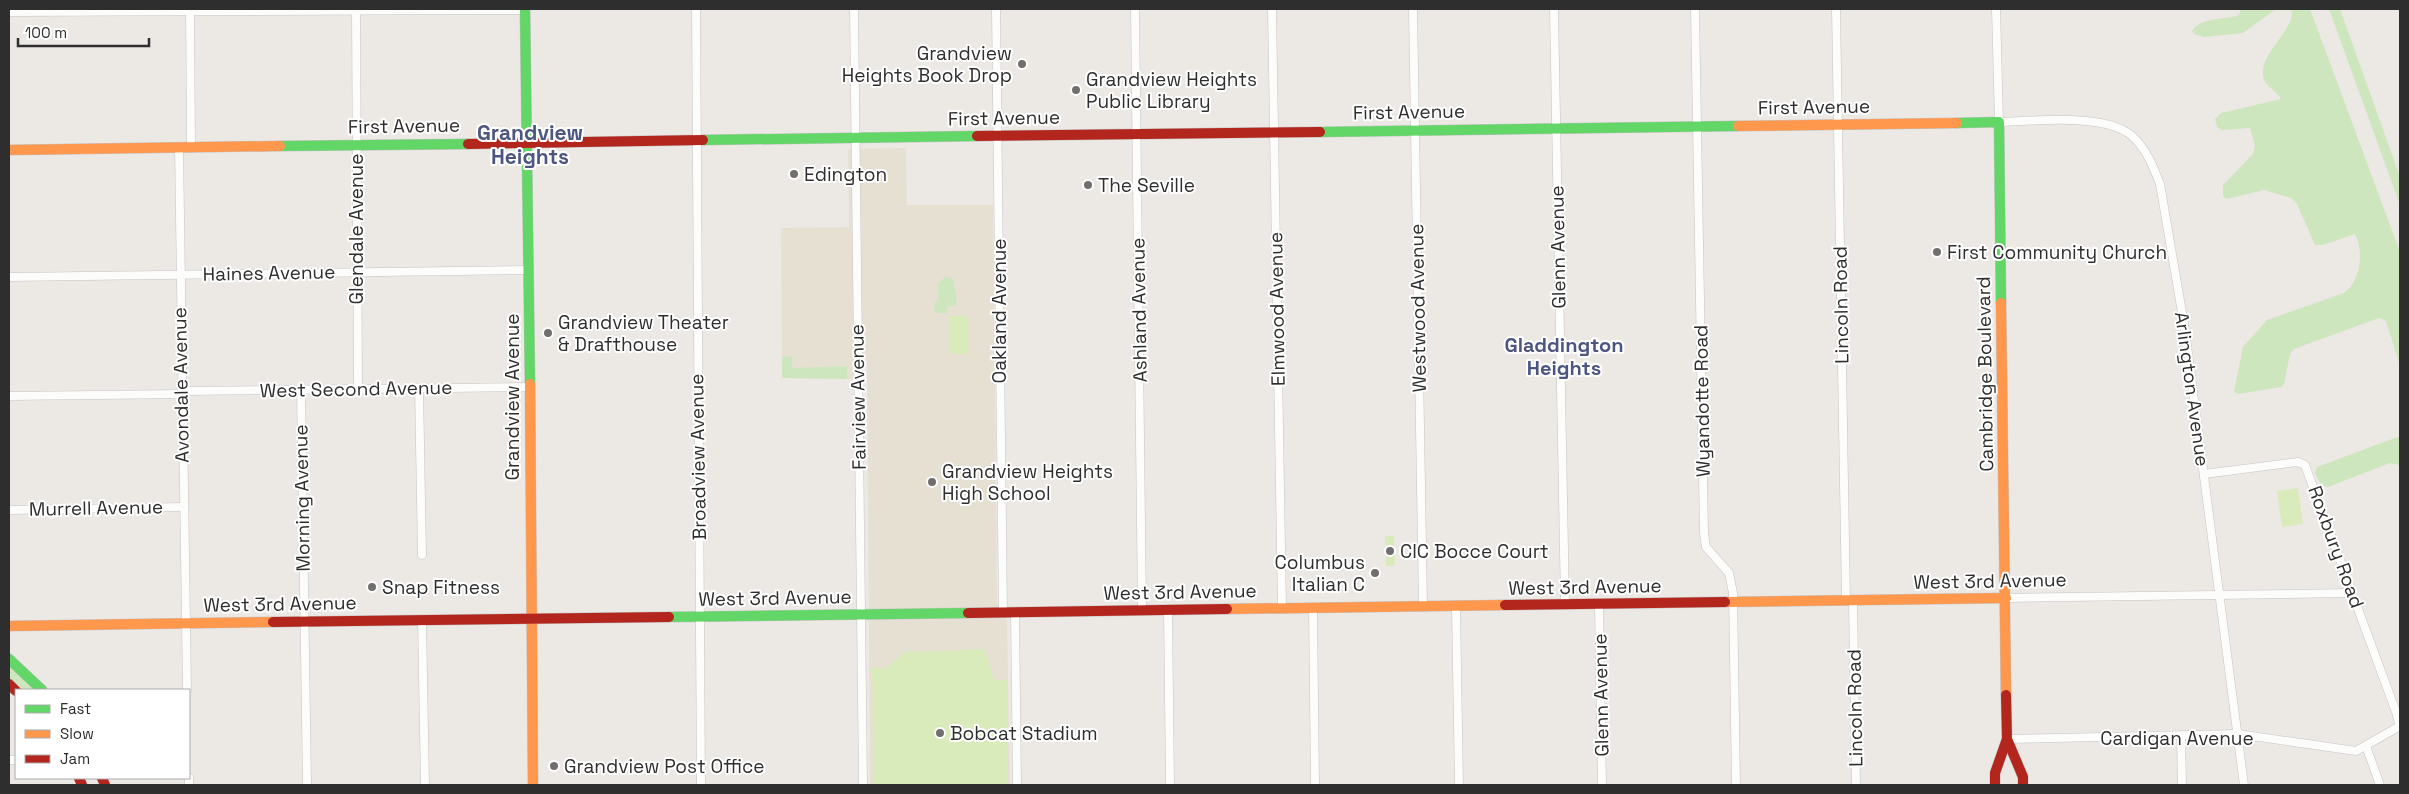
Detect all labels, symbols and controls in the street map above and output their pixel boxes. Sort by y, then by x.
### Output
scale bar [18,15,149,47]
text: 100 m [25,23,67,42]
place label: Grandview Heights Book Drop [842,41,1012,88]
marker: Grandview Heights Book Drop [1016,58,1028,70]
place label: Grandview Heights Public Library [1086,67,1257,114]
marker: Grandview Heights Public Library [1070,84,1082,96]
street label: First Avenue [1758,94,1870,120]
street label: First Avenue [1353,99,1465,125]
street label: First Avenue [948,105,1060,131]
street label: First Avenue [348,113,460,139]
district label: Grandview Heights [477,119,583,170]
street label: Glendale Avenue [344,154,369,304]
place label: Edington [804,162,887,187]
marker: Edington [788,168,800,180]
place label: The Seville [1098,173,1195,198]
marker: The Seville [1082,179,1094,191]
street label: Glenn Avenue [1544,185,1572,309]
street label: Westwood Avenue [1404,223,1432,393]
street label: Elmwood Avenue [1263,232,1291,386]
street label: Ashland Avenue [1125,237,1153,383]
street label: Oakland Avenue [987,238,1012,384]
place label: First Community Church [1947,240,2167,265]
street label: Lincoln Road [1827,246,1855,364]
marker: First Community Church [1931,246,1943,258]
street label: Haines Avenue [202,259,336,287]
street label: Cambridge Boulevard [1971,276,1999,472]
street label: Avondale Avenue [167,307,195,463]
place label: Grandview Theater & Drafthouse [558,310,729,357]
street label: Arlington Avenue [2169,310,2215,468]
street label: Grandview Avenue [500,313,525,481]
street label: Fairview Avenue [844,324,872,470]
street label: Wyandotte Road [1688,325,1716,477]
marker: Grandview Theater & Drafthouse [542,327,554,339]
district label: Gladdington Heights [1504,332,1624,381]
street label: Broadview Avenue [684,373,712,541]
street label: West Second Avenue [259,375,453,403]
street label: Morning Avenue [288,424,316,572]
place label: Grandview Heights High School [942,459,1113,506]
marker: Grandview Heights High School [926,476,938,488]
street label: Roxbury Road [2302,482,2370,612]
street label: Murrell Avenue [29,494,163,522]
place label: CIC Bocce Court [1400,539,1549,564]
marker: CIC Bocce Court [1384,545,1396,557]
place label: Columbus Italian C [1275,550,1365,597]
marker: Columbus Italian C [1369,567,1381,579]
street label: West 3rd Avenue [1913,567,2067,595]
street label: West 3rd Avenue [1508,573,1662,601]
place label: Snap Fitness [382,575,500,600]
street label: West 3rd Avenue [1103,578,1257,606]
marker: Snap Fitness [366,581,378,593]
street label: West 3rd Avenue [698,584,852,612]
street label: West 3rd Avenue [203,590,357,618]
street label: Glenn Avenue [1587,633,1615,757]
street label: Lincoln Road [1841,649,1869,767]
legend [15,689,190,779]
text: Fast [60,699,91,718]
place label: Bobcat Stadium [950,721,1098,746]
text: Slow [60,724,94,743]
street label: Cardigan Avenue [2100,726,2254,751]
marker: Bobcat Stadium [934,727,946,739]
text: Jam [60,749,90,768]
place label: Grandview Post Office [564,754,765,779]
marker: Grandview Post Office [548,760,560,772]

